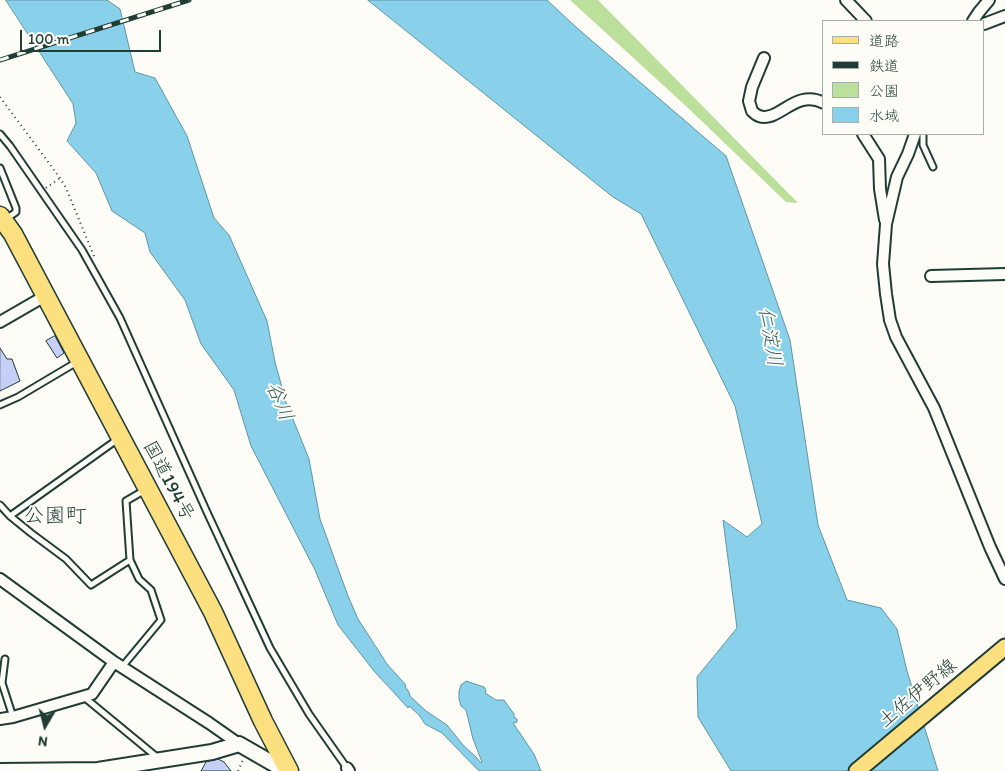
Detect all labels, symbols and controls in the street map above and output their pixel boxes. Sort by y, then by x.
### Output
scale bar [22,20,164,52]
legend [822,20,985,135]
text: 100 m [28,30,69,48]
text: 道路 [869,32,899,50]
text: 鉄道 [869,57,899,75]
text: 公園 [869,82,899,100]
text: 水域 [869,107,899,125]
water label: 仁淀川 [752,305,786,369]
water label: 谷川 [260,379,298,425]
street label: 国道194号 [137,437,199,525]
district label: 公園町 [24,504,86,530]
street label: 土佐伊野線 [874,655,962,733]
north arrow [20,701,70,751]
text: N [37,732,49,750]

